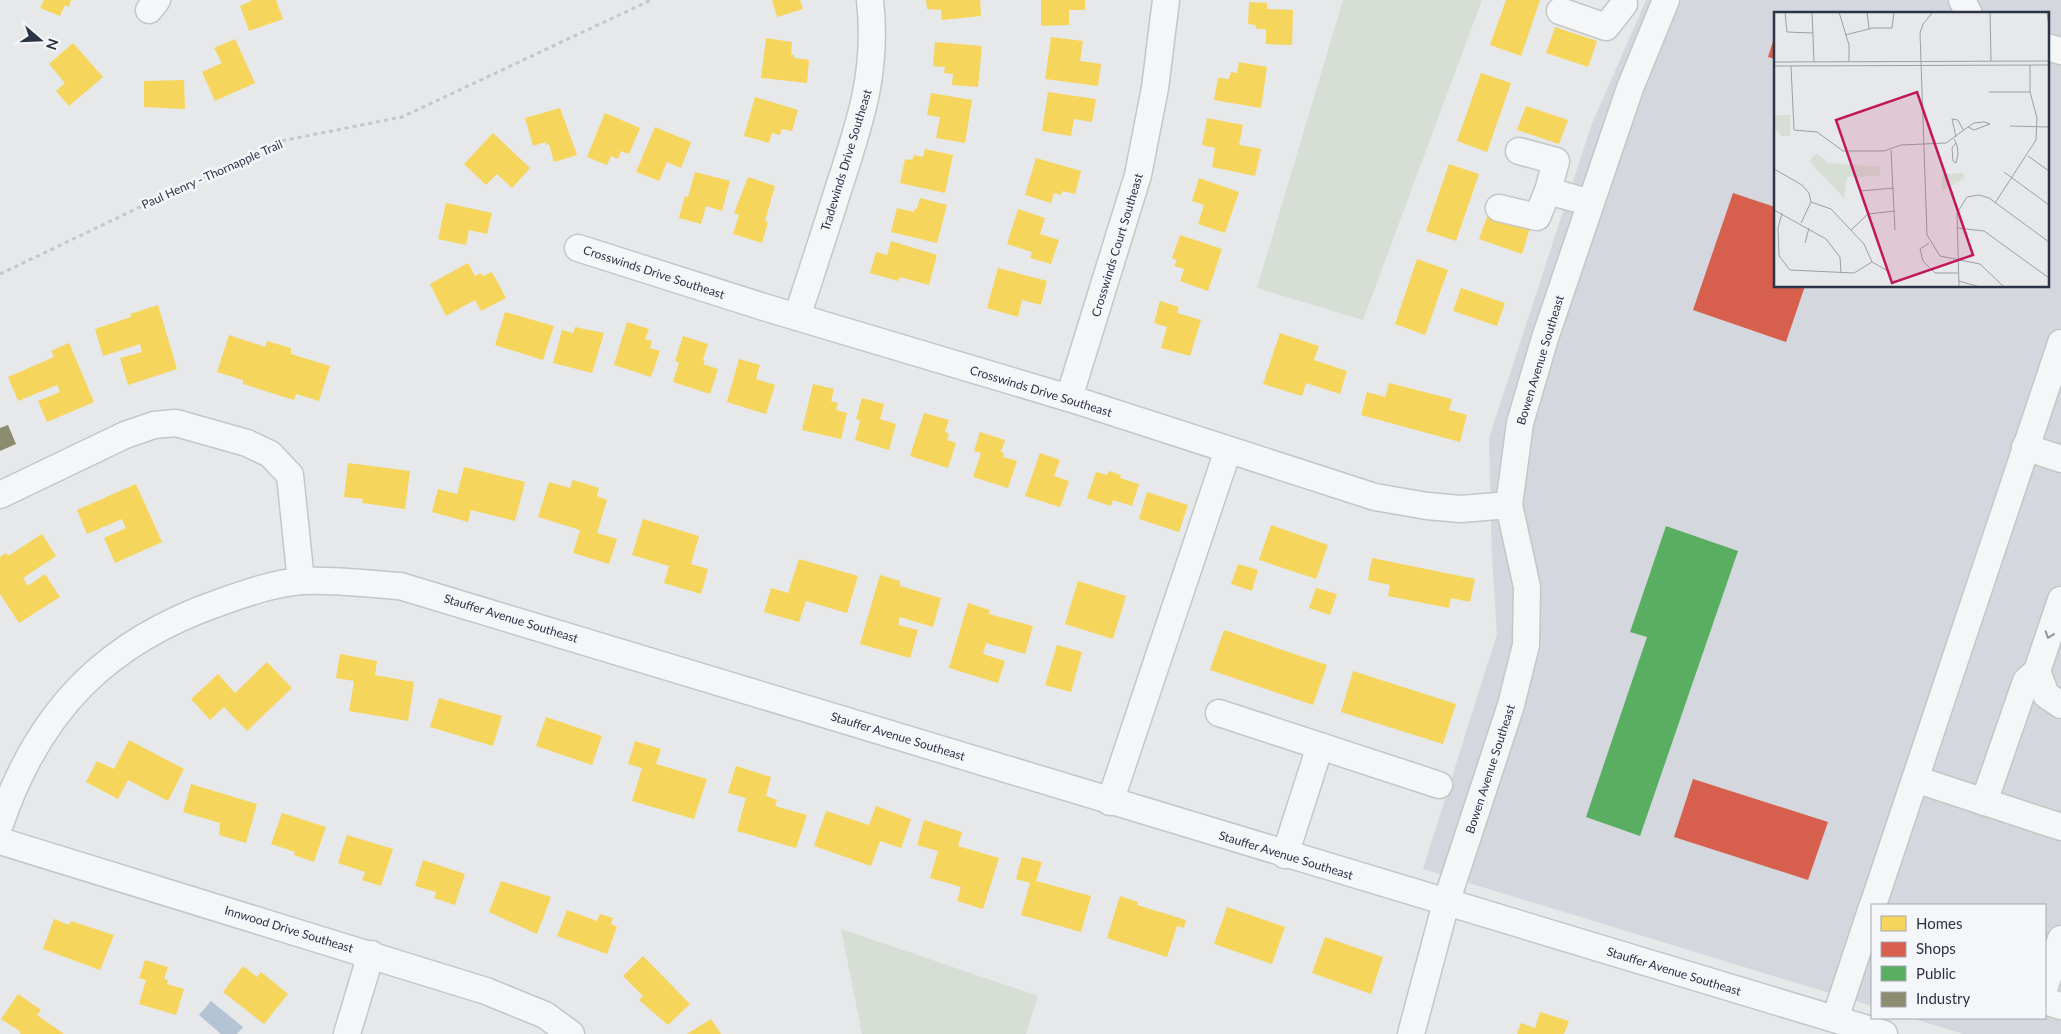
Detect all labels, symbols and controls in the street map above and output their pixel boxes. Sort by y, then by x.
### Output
inset map [1774,12,2048,288]
north arrow [15,15,65,65]
text: N [43,37,63,52]
street label: Tradewinds Drive Southeast [817,87,875,233]
street label: Paul Henry - Thornapple Trail [139,136,285,212]
street label: Crosswinds Court Southeast [1088,171,1146,319]
street label: Crosswinds Drive Southeast [581,242,727,302]
street label: Bowen Avenue Southeast [1513,293,1567,427]
street label: Crosswinds Drive Southeast [968,362,1114,420]
street label: Stauffer Avenue Southeast [442,590,581,646]
one-way arrow [2045,631,2055,639]
street label: Bowen Avenue Southeast [1462,702,1518,836]
street label: Stauffer Avenue Southeast [829,708,968,764]
street label: Stauffer Avenue Southeast [1217,827,1356,883]
street label: Innwood Drive Southeast [223,902,356,956]
legend [1871,904,2046,1019]
text: Homes [1916,914,1962,932]
text: Shops [1916,939,1956,957]
street label: Stauffer Avenue Southeast [1605,943,1744,999]
text: Public [1916,964,1956,982]
text: Industry [1916,989,1971,1007]

